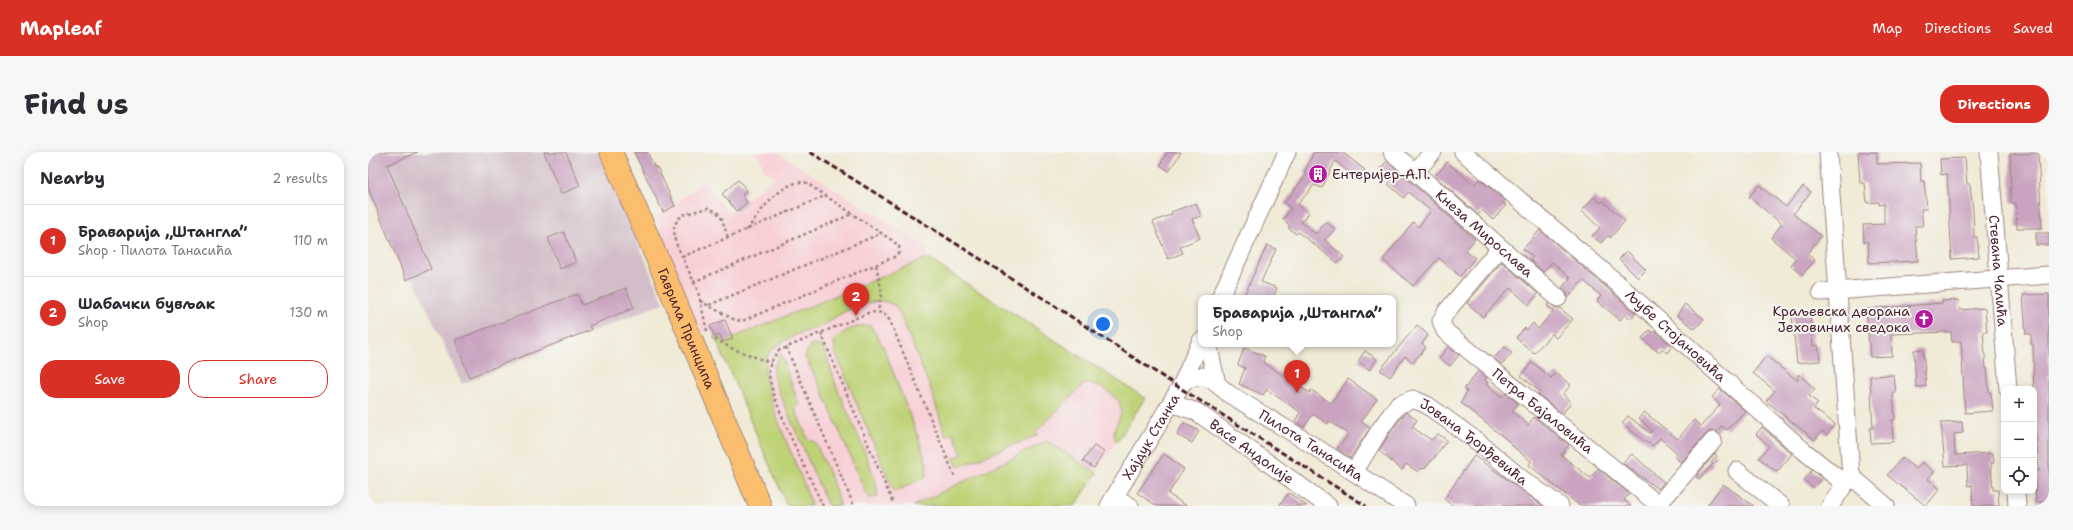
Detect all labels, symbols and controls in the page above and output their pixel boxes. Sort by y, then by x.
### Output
text: Mapleaf [20,16,102,41]
text: Map [1873,19,1903,37]
text: Directions [1925,19,1991,37]
text: Saved [2013,19,2053,37]
text: Find us [24,85,129,123]
button: Directions [1940,85,2049,123]
building icon: Ентеријер-А.П. [1307,163,1329,185]
place label: Ентеријер-А.П. [1332,165,1430,183]
text: Nearby [40,167,105,189]
text: 2 results [272,170,328,187]
street label: Кнеза Мирослава [1432,186,1537,281]
street label: Стевана Чалића [1985,214,2012,327]
text: Браварија „Штангла” [78,222,247,242]
text: 1 [50,232,56,249]
text: 110 m [293,232,328,249]
text: Shop · Пилота Танасића [78,242,232,259]
street label: Гаврила Принципа [654,265,720,392]
pin: 2 [843,283,869,316]
street label: Љубе Стојановића [1622,286,1730,386]
text: Шабачки бувљак [78,294,215,314]
popup [1198,295,1396,347]
place label: Краљевска дворана Јеховиних сведока [1772,302,1910,336]
text: Браварија „Штангла” [1212,303,1382,323]
text: 2 [48,304,58,321]
text: 130 m [290,304,328,321]
church icon: Краљевска дворана Јеховиних сведока [1913,308,1935,330]
text: Shop [78,314,108,331]
your location [1093,314,1113,334]
text: Shop [1212,323,1243,340]
button: Save [40,360,180,398]
button: Share [188,360,328,398]
pin: 1 [1284,360,1310,393]
street label: Петра Бајаловића [1488,364,1597,458]
map controls [2001,386,2037,494]
button: + [2001,386,2037,422]
street label: Хајдук Станка [1118,390,1184,483]
street label: Јована Ђорђевића [1417,394,1531,489]
street label: Пилота Танасића [1256,405,1367,485]
street label: Васе Андолије [1206,415,1298,488]
button: − [2001,422,2037,458]
button: locate [2001,458,2037,494]

